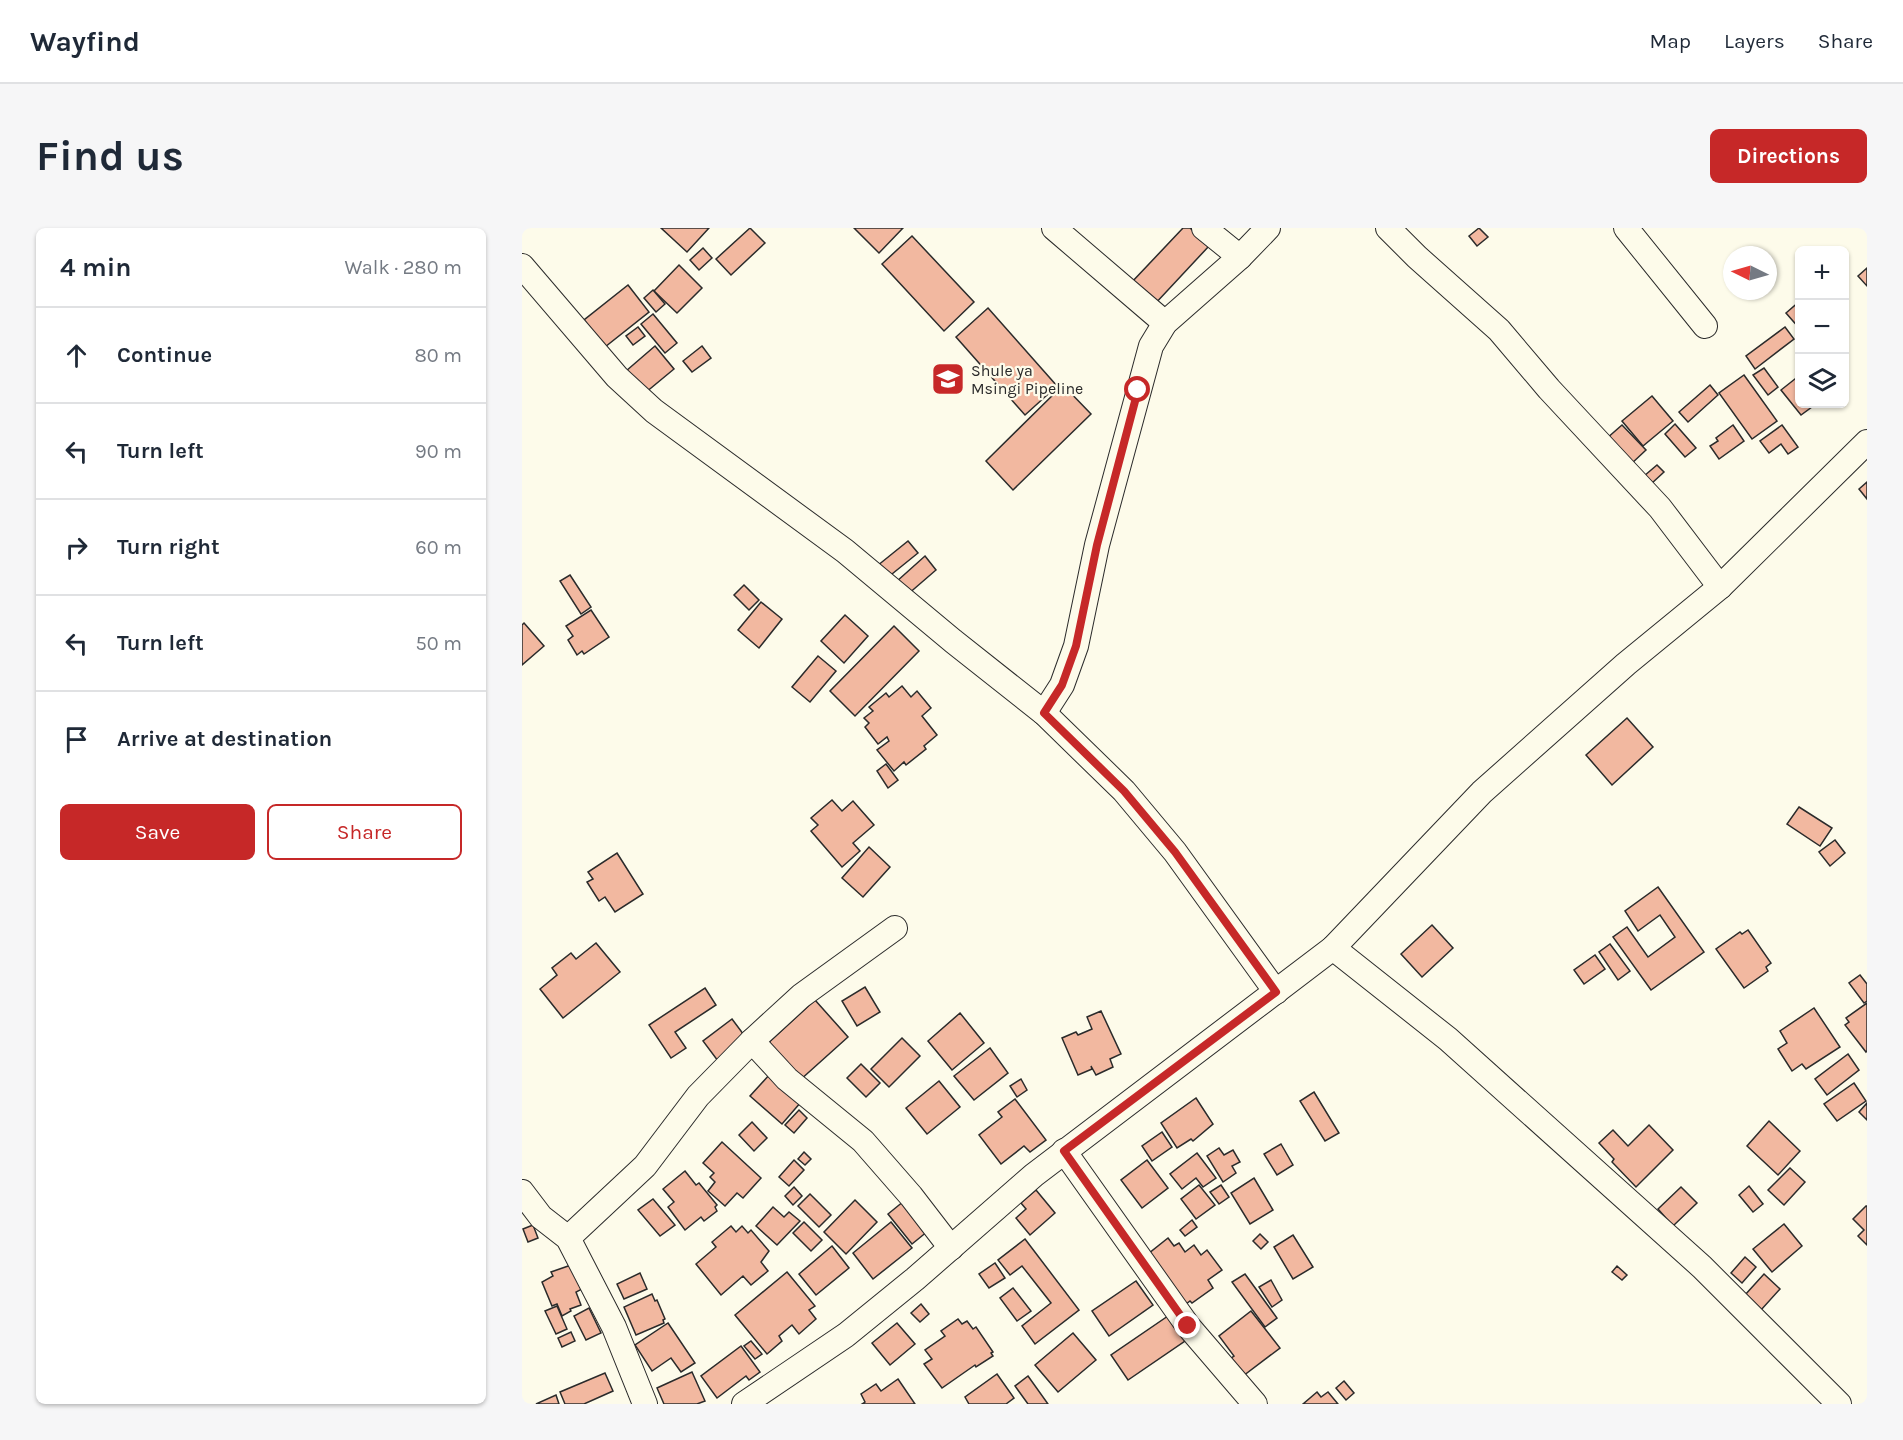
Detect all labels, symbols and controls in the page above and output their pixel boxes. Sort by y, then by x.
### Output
text: Wayfind [30,25,140,58]
text: Map [1649,29,1691,53]
text: Layers [1724,29,1785,53]
text: Share [1818,29,1873,53]
button: Directions [1710,129,1867,183]
text: Find us [36,131,184,181]
north arrow [1723,246,1777,300]
map controls [1795,246,1849,408]
button: + [1795,246,1849,300]
text: 4 min [60,252,131,283]
text: Walk · 280 m [345,256,462,279]
button: − [1795,300,1849,354]
icon: ahead [60,339,93,372]
text: Continue [117,342,212,368]
text: 80 m [414,344,462,367]
button: layers [1795,354,1849,408]
school or university icon: Shule ya Msingi Pipeline [930,361,966,397]
place label: Shule ya Msingi Pipeline [971,361,1083,398]
route start [1124,376,1150,402]
icon: left [60,435,93,468]
text: Turn left [117,438,204,464]
text: 90 m [415,440,462,463]
icon: right [60,531,93,564]
text: Turn right [117,534,220,560]
text: 60 m [415,536,462,559]
icon: left [60,627,93,660]
text: Turn left [117,630,204,656]
text: 50 m [415,632,462,655]
icon: arrive [60,723,93,756]
text: Arrive at destination [117,726,332,752]
button: Save [60,804,255,860]
button: Share [267,804,462,860]
route end [1174,1312,1200,1338]

